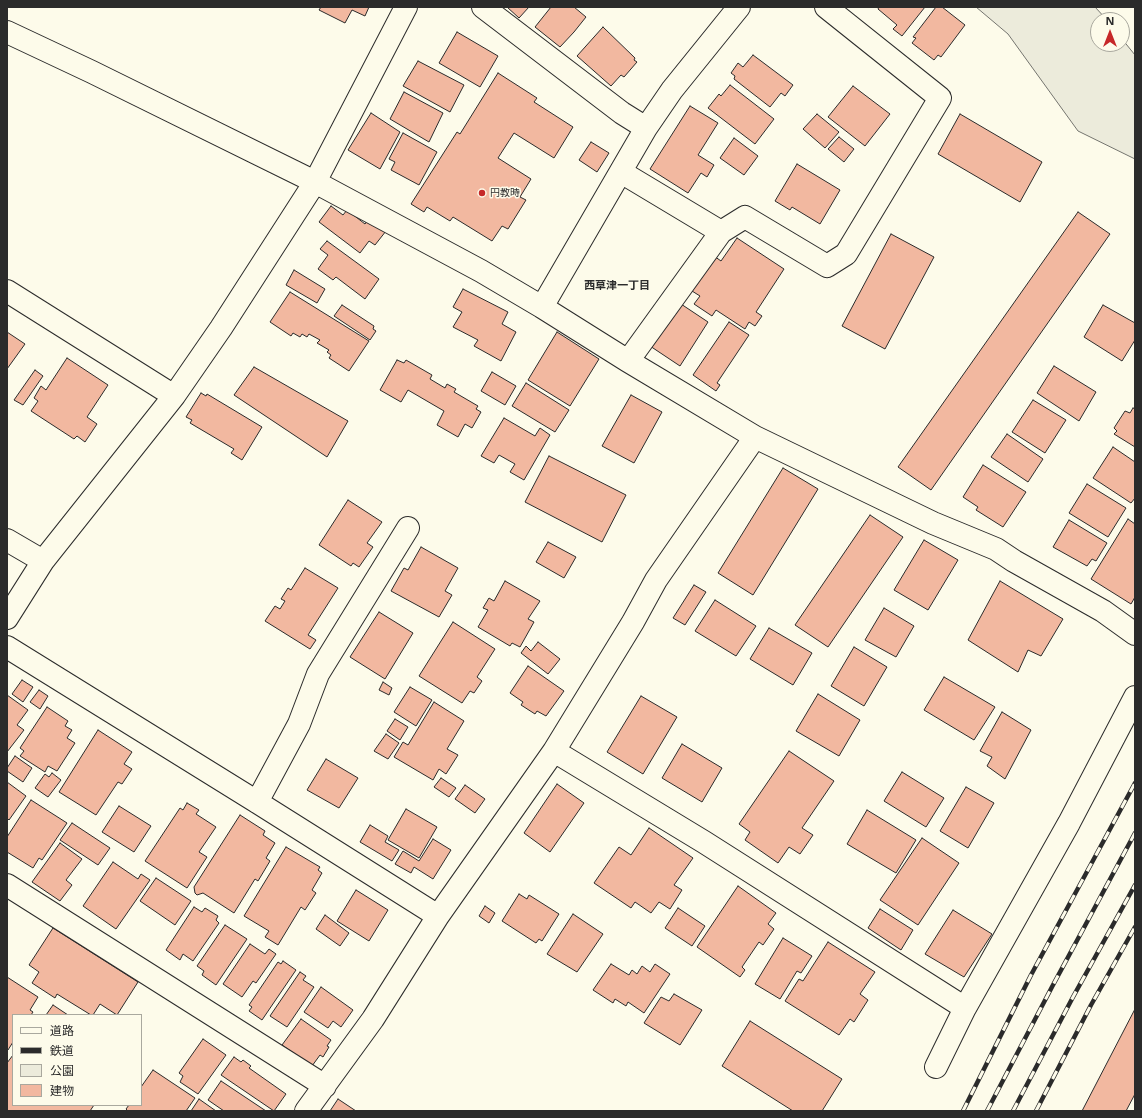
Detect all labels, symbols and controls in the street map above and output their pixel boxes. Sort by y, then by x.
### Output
north arrow [1090,12,1130,52]
text: N [1106,13,1114,28]
place label: 円教時 [490,187,520,199]
marker: 円教時 [477,188,487,198]
district label: 西草津一丁目 [584,279,650,293]
legend [12,1014,142,1106]
text: 道路 [50,1022,74,1039]
text: 鉄道 [50,1042,74,1059]
text: 公園 [50,1062,74,1079]
text: 建物 [50,1082,74,1099]

